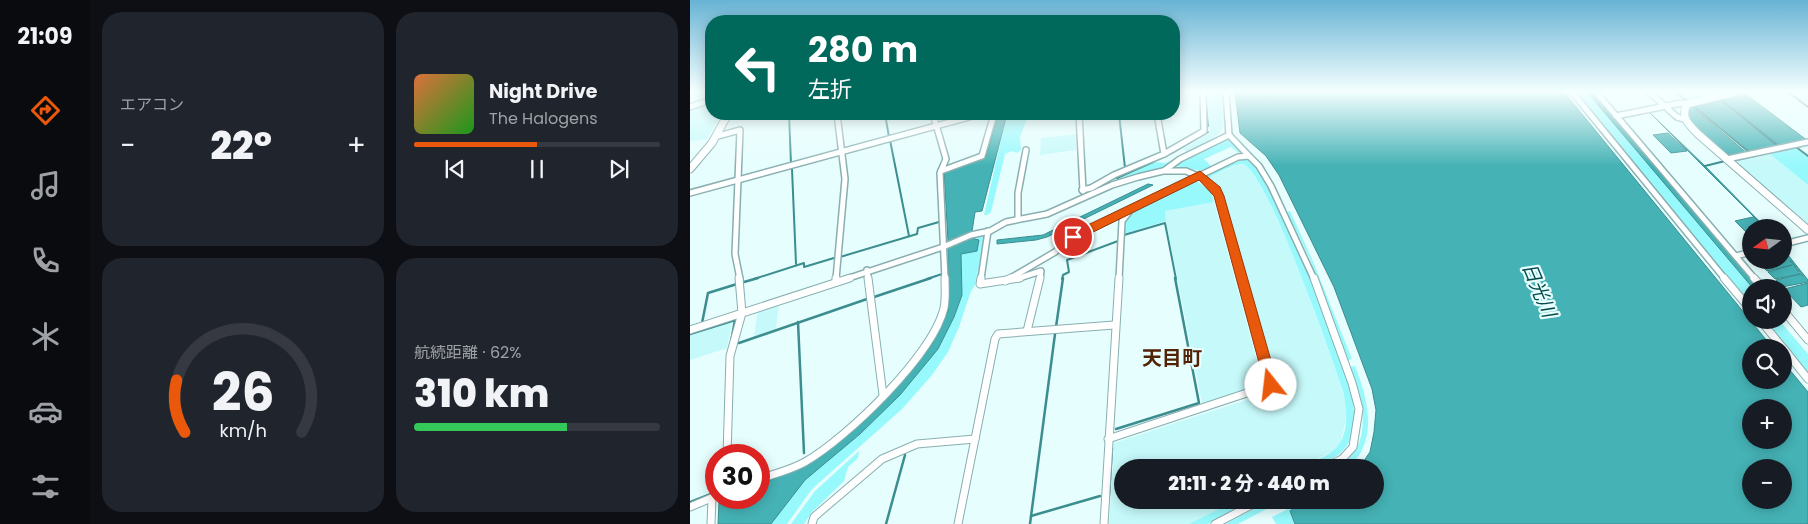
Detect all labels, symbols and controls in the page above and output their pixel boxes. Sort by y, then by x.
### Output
text: 21:09 [18,21,72,52]
text: 280 m [808,25,918,74]
icon: left [725,35,790,100]
text: 左折 [808,74,852,105]
text: Night Drive [489,78,598,105]
icon: directions [28,93,63,128]
text: エアコン [120,93,184,116]
text: The Halogens [489,107,597,130]
text: 22° [210,119,272,172]
text: − [120,126,135,165]
text: + [347,126,366,165]
icon: previous [441,155,469,183]
icon: pause [523,155,551,183]
icon: next [605,155,633,183]
icon: music [28,168,63,203]
pin [1052,216,1094,258]
north arrow [1742,219,1792,269]
map controls [1742,219,1792,509]
icon: arrive [1059,223,1087,251]
icon: phone [28,243,63,278]
water label: 日光川 [1515,258,1563,323]
button: sound [1742,279,1792,329]
icon: climate [28,319,63,354]
button: search [1742,339,1792,389]
text: 航続距離 · 62% [414,341,521,364]
district label: 天目町 [1142,344,1202,372]
text: 26 [212,356,274,429]
position arrow [1244,358,1296,410]
text: 310 km [414,367,549,420]
icon: car [28,394,63,429]
button: + [1742,399,1792,449]
text: km/h [219,418,267,443]
speed limit sign: 30 [705,444,770,509]
button: − [1742,459,1792,509]
icon: filters [28,469,63,504]
text: 21:11 · 2 分 · 440 m [1168,470,1330,497]

